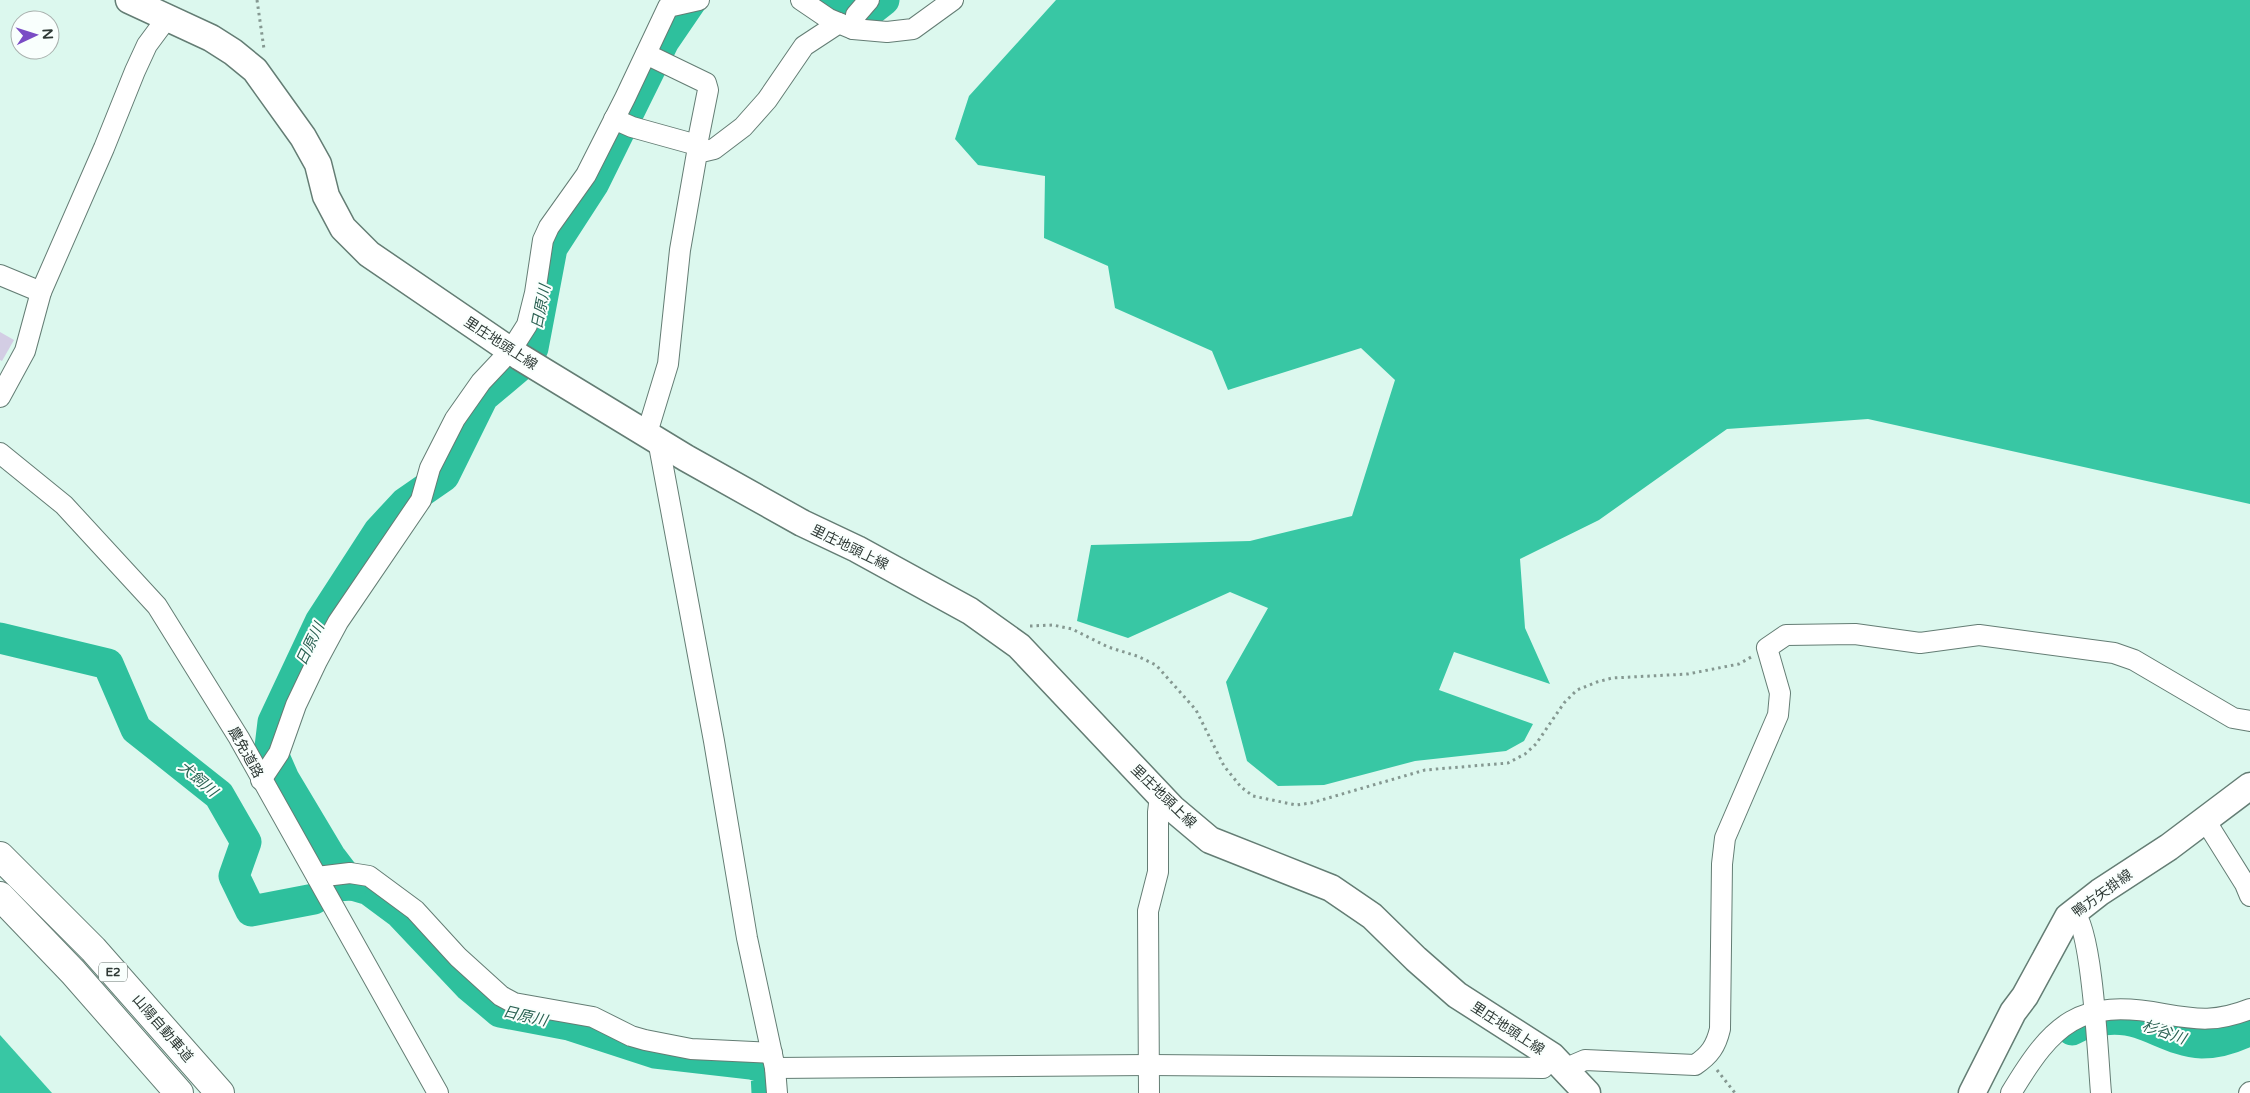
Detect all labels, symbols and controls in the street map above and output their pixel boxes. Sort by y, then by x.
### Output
north arrow [10,10,60,60]
text: N [39,28,56,40]
water label: 日原川 [528,281,555,331]
street label: 里庄地頭上線 [461,313,541,373]
street label: 里庄地頭上線 [808,521,891,574]
water label: 日原川 [292,618,329,668]
street label: 農免道路 [225,724,267,781]
water label: 犬飼川 [175,758,223,802]
street label: 里庄地頭上線 [1128,761,1200,832]
street label: 鴨方矢掛線 [2069,866,2136,921]
road number: E2 [99,962,127,982]
street label: 山陽自動車道 [129,991,197,1066]
street label: 里庄地頭上線 [1468,998,1548,1058]
water label: 日原川 [501,1002,551,1030]
water label: 杉谷川 [2140,1016,2190,1048]

